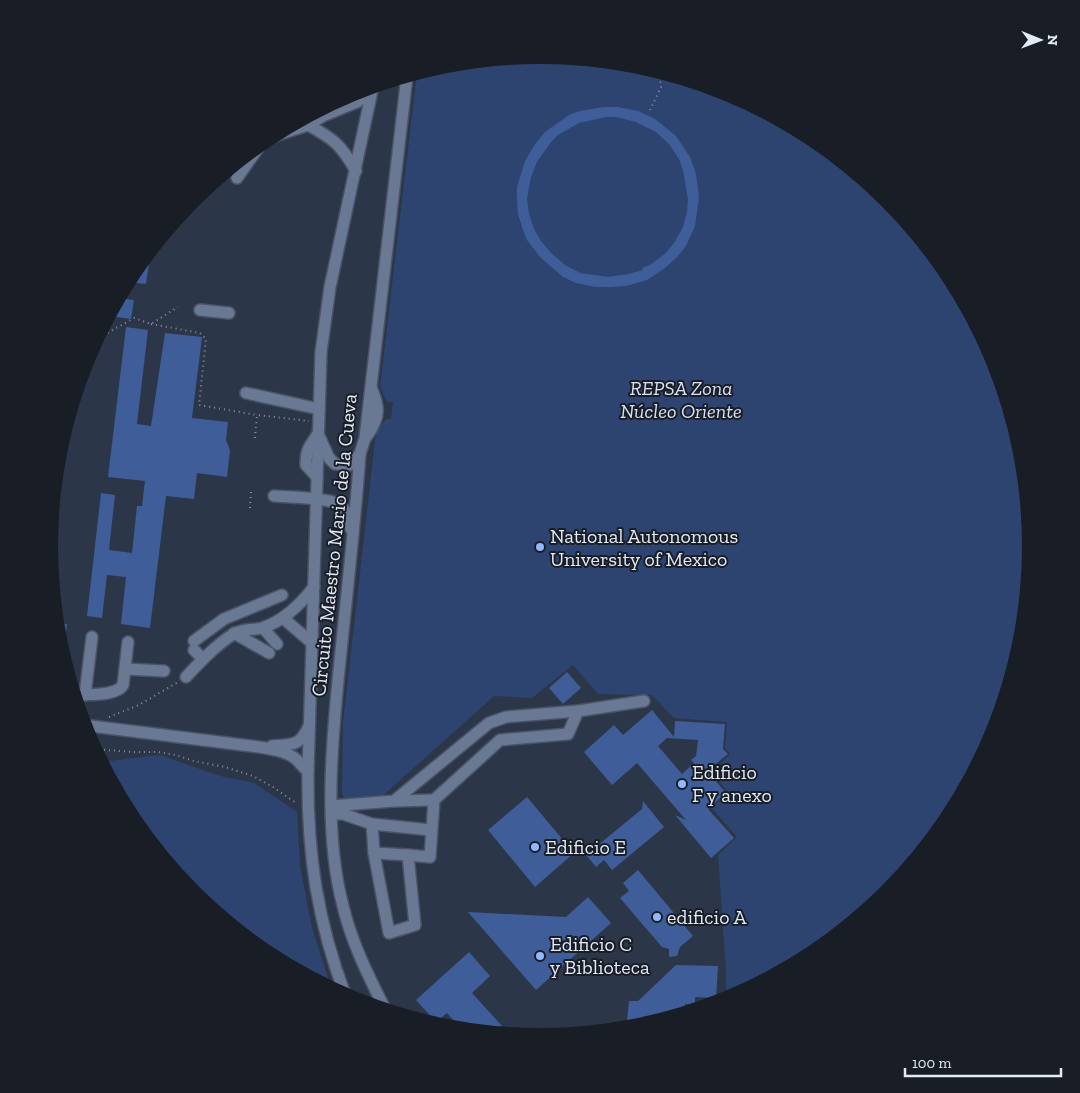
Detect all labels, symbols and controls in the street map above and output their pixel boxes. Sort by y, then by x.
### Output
north arrow [1015,15,1065,65]
text: N [1044,35,1061,46]
park label: REPSA Zona Núcleo Oriente [620,376,742,423]
street label: Circuito Maestro Mario de la Cueva [306,392,362,698]
place label: National Autonomous University of Mexico [550,524,738,571]
marker: National Autonomous University of Mexico [534,541,546,553]
place label: Edificio F y anexo [692,760,772,807]
marker: Edificio F y anexo [676,778,688,790]
place label: Edificio E [545,835,626,859]
marker: Edificio E [529,841,541,853]
place label: edificio A [667,905,747,929]
marker: edificio A [651,911,663,923]
place label: Edificio C y Biblioteca [550,932,650,979]
marker: Edificio C y Biblioteca [534,950,546,962]
scale bar [905,1046,1061,1078]
text: 100 m [912,1054,951,1072]

